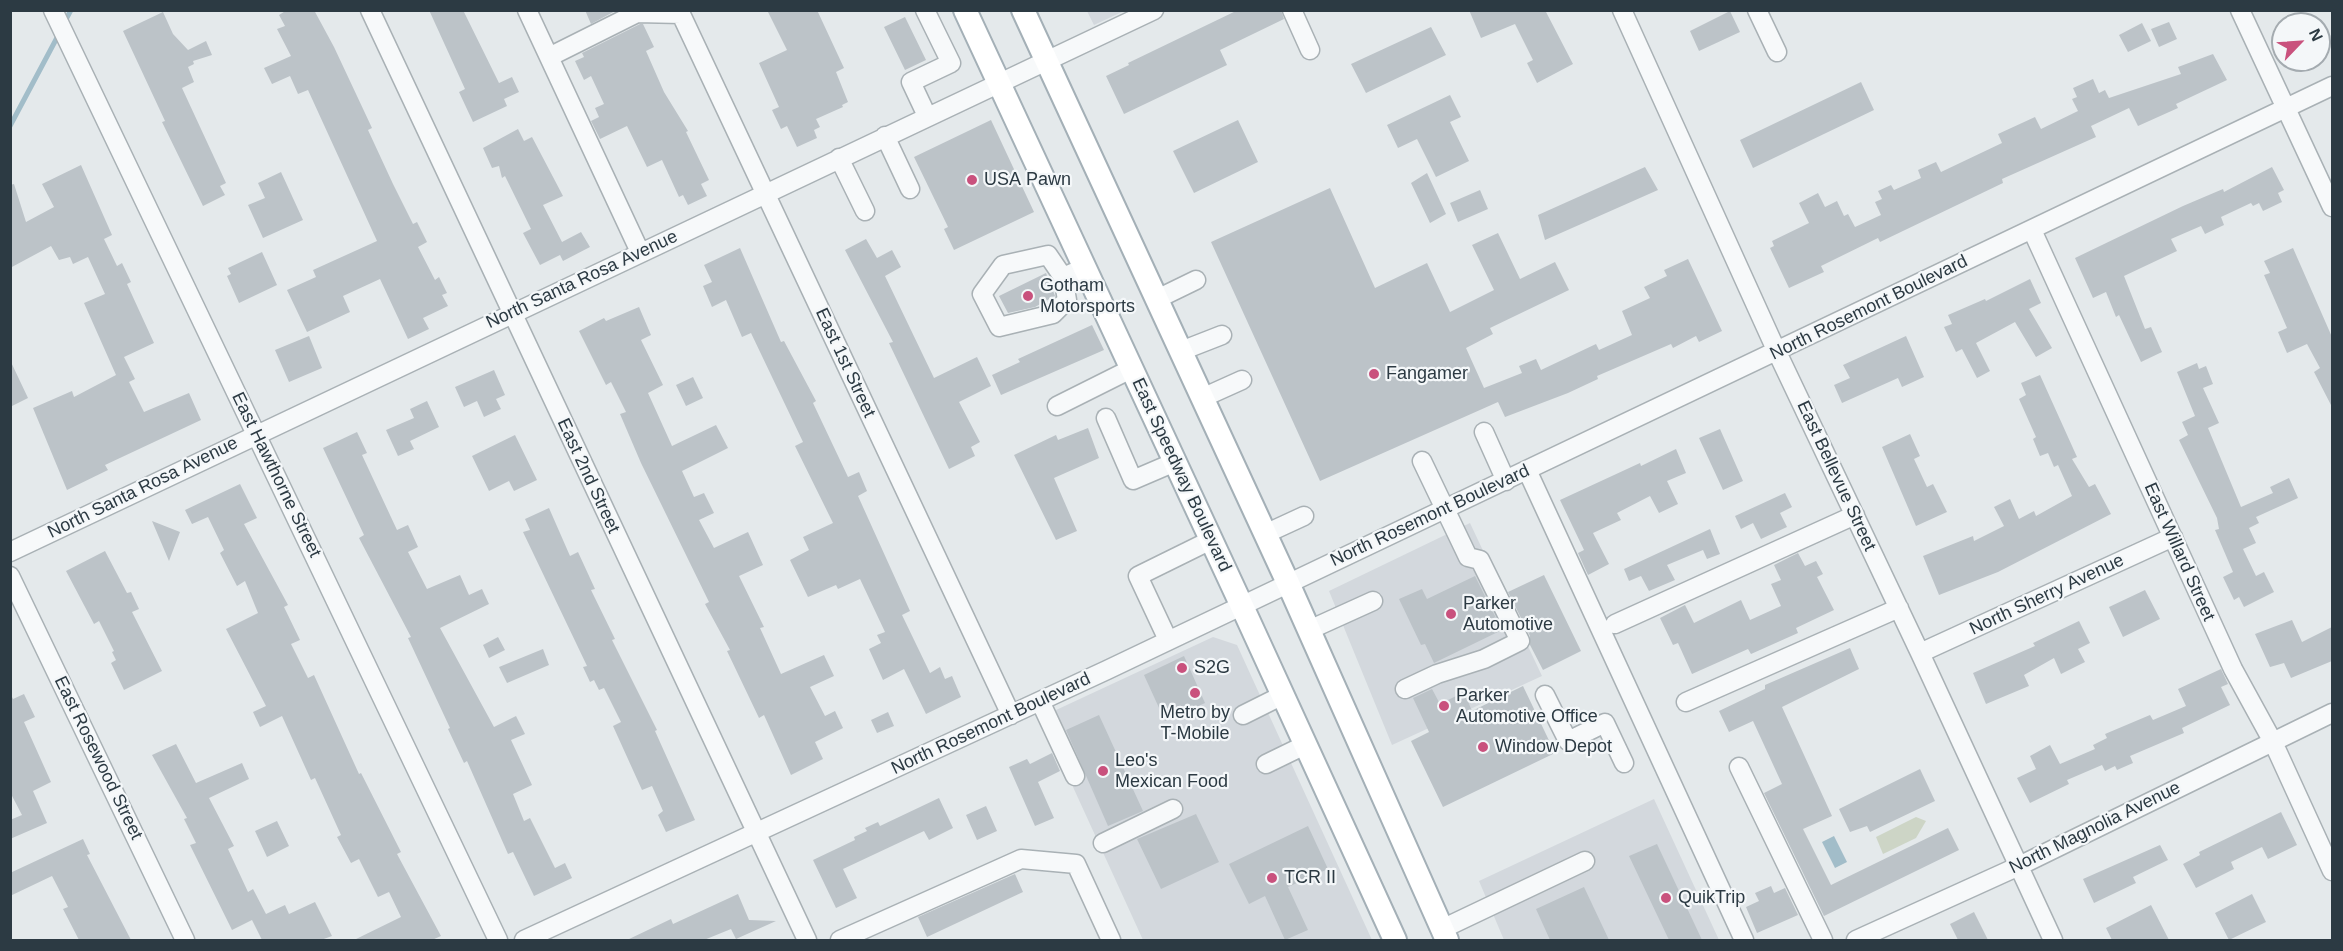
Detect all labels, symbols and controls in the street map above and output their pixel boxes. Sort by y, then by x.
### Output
north arrow [2271,12,2331,72]
text: N [2306,26,2326,44]
place label: USA Pawn [984,169,1071,191]
marker: USA Pawn [965,173,979,187]
street label: North Santa Rosa Avenue [483,226,681,334]
street label: North Rosemont Boulevard [1767,251,1971,365]
place label: Gotham Motorsports [1040,275,1135,318]
marker: Gotham Motorsports [1021,289,1035,303]
street label: East 1st Street [810,305,880,421]
place label: Fangamer [1386,363,1468,385]
marker: Fangamer [1367,367,1381,381]
street label: East Speedway Boulevard [1127,375,1235,575]
street label: East Hawthorne Street [227,389,325,561]
street label: East Bellevue Street [1792,398,1880,554]
street label: East 2nd Street [552,415,624,537]
street label: North Santa Rosa Avenue [44,433,242,543]
street label: North Rosemont Boulevard [1327,460,1533,572]
street label: East Willard Street [2139,480,2219,624]
street label: North Sherry Avenue [1966,550,2128,640]
place label: Parker Automotive [1463,593,1553,636]
marker: Parker Automotive [1444,607,1458,621]
place label: S2G [1194,657,1230,679]
marker: S2G [1175,661,1189,675]
street label: North Rosemont Boulevard [888,668,1094,780]
street label: East Rosewood Street [49,673,147,843]
place label: Parker Automotive Office [1456,685,1598,728]
marker: Metro by T-Mobile [1188,686,1202,700]
marker: Parker Automotive Office [1437,699,1451,713]
place label: Metro by T-Mobile [1160,702,1230,744]
place label: Window Depot [1495,736,1612,758]
marker: Window Depot [1476,740,1490,754]
place label: Leo's Mexican Food [1115,750,1228,792]
marker: Leo's Mexican Food [1096,764,1110,778]
street label: North Magnolia Avenue [2006,777,2184,879]
place label: TCR II [1284,867,1336,889]
marker: TCR II [1265,871,1279,885]
place label: QuikTrip [1678,887,1745,909]
marker: QuikTrip [1659,891,1673,905]

